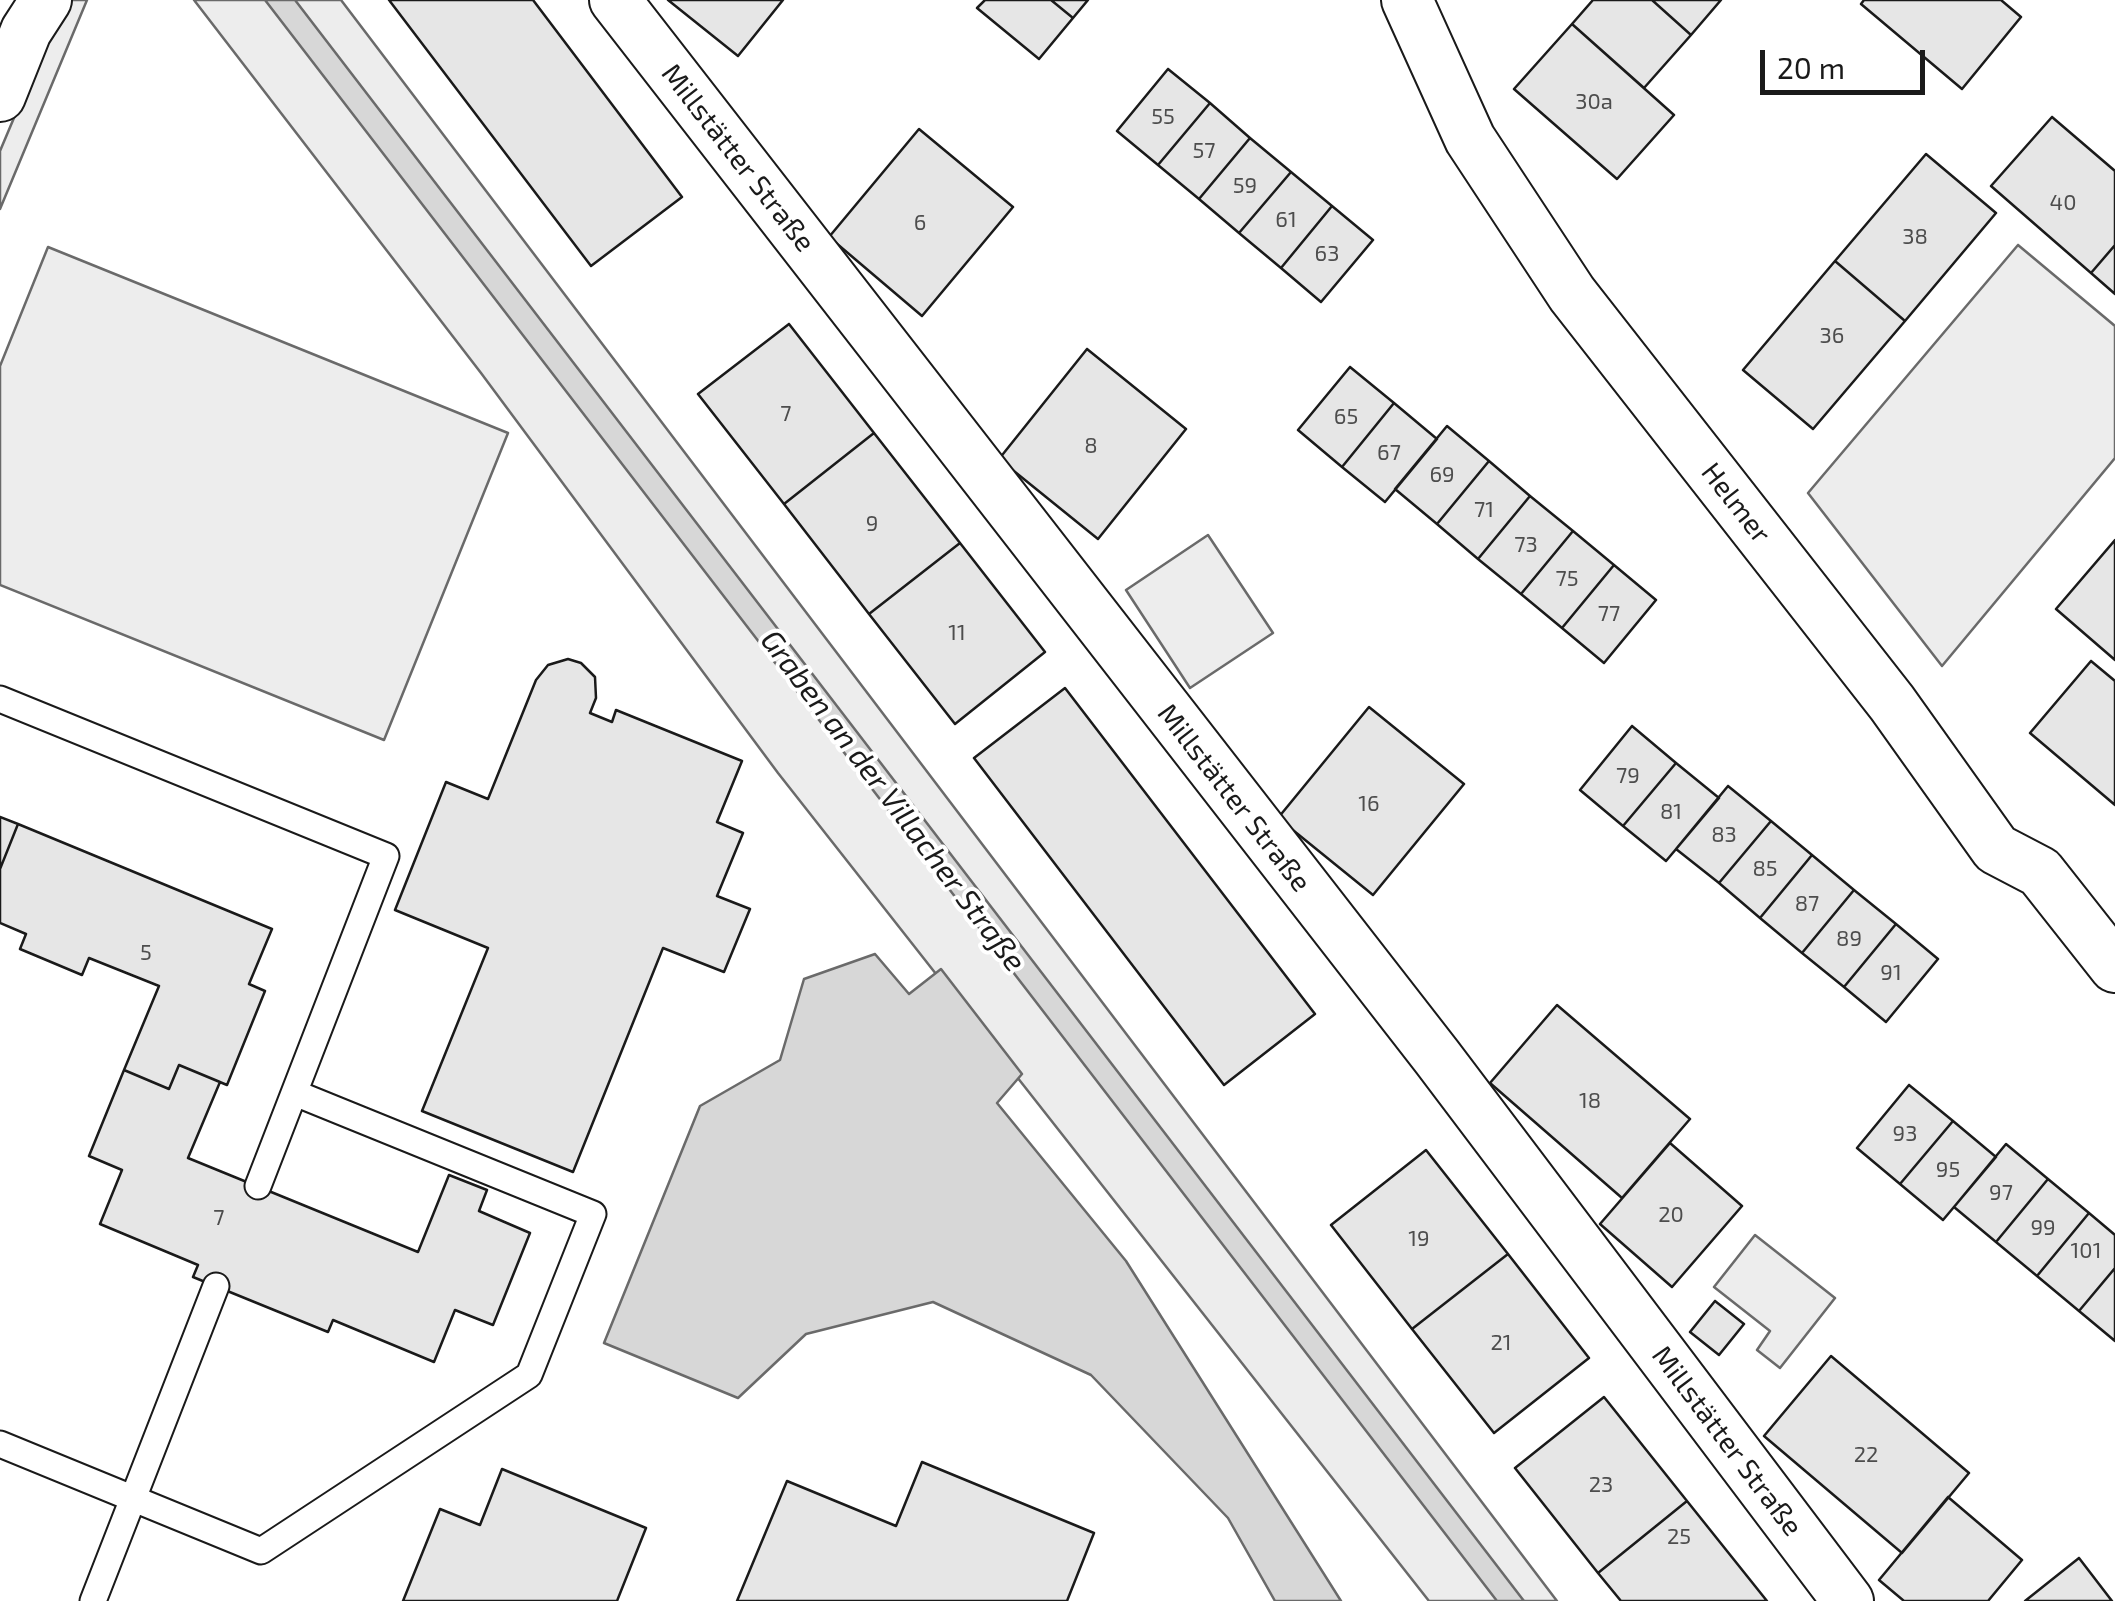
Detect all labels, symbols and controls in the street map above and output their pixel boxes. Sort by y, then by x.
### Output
scale bar [1765,30,1930,92]
text: 20 m [1777,49,1845,85]
street label: Millstätter Straße [654,57,822,259]
house number: 30a [1575,89,1613,115]
house number: 55 [1151,104,1175,130]
house number: 57 [1192,138,1216,164]
house number: 59 [1233,173,1257,199]
house number: 40 [2050,190,2076,216]
house number: 61 [1275,207,1297,233]
house number: 6 [914,210,926,236]
house number: 38 [1902,224,1928,250]
house number: 63 [1315,241,1339,267]
house number: 36 [1820,323,1844,349]
house number: 7 [780,401,792,427]
house number: 65 [1334,404,1358,430]
house number: 8 [1084,433,1098,459]
house number: 67 [1377,440,1401,466]
street label: Helmer [1694,456,1778,550]
house number: 69 [1429,462,1455,488]
house number: 71 [1474,497,1494,523]
house number: 9 [866,511,878,537]
house number: 73 [1514,532,1538,558]
house number: 75 [1555,566,1579,592]
house number: 77 [1598,601,1620,627]
house number: 11 [948,620,966,646]
water label: Graben an der Villacher Straße [753,623,1033,979]
street label: Millstätter Straße [1150,697,1318,899]
house number: 79 [1616,763,1640,789]
house number: 16 [1358,791,1380,817]
house number: 81 [1660,799,1682,825]
house number: 83 [1711,822,1737,848]
house number: 85 [1752,856,1778,882]
house number: 87 [1795,891,1819,917]
house number: 89 [1836,926,1862,952]
house number: 5 [140,940,152,966]
house number: 91 [1880,960,1902,986]
house number: 18 [1579,1088,1601,1114]
house number: 93 [1893,1121,1917,1147]
house number: 95 [1936,1157,1960,1183]
house number: 97 [1989,1180,2013,1206]
house number: 20 [1658,1202,1684,1228]
house number: 7 [213,1205,225,1231]
house number: 99 [2030,1215,2056,1241]
house number: 19 [1408,1226,1430,1252]
house number: 101 [2071,1238,2101,1264]
house number: 21 [1490,1330,1512,1356]
street label: Millstätter Straße [1645,1339,1809,1543]
house number: 22 [1854,1442,1878,1468]
house number: 23 [1589,1472,1613,1498]
house number: 25 [1667,1524,1691,1550]

